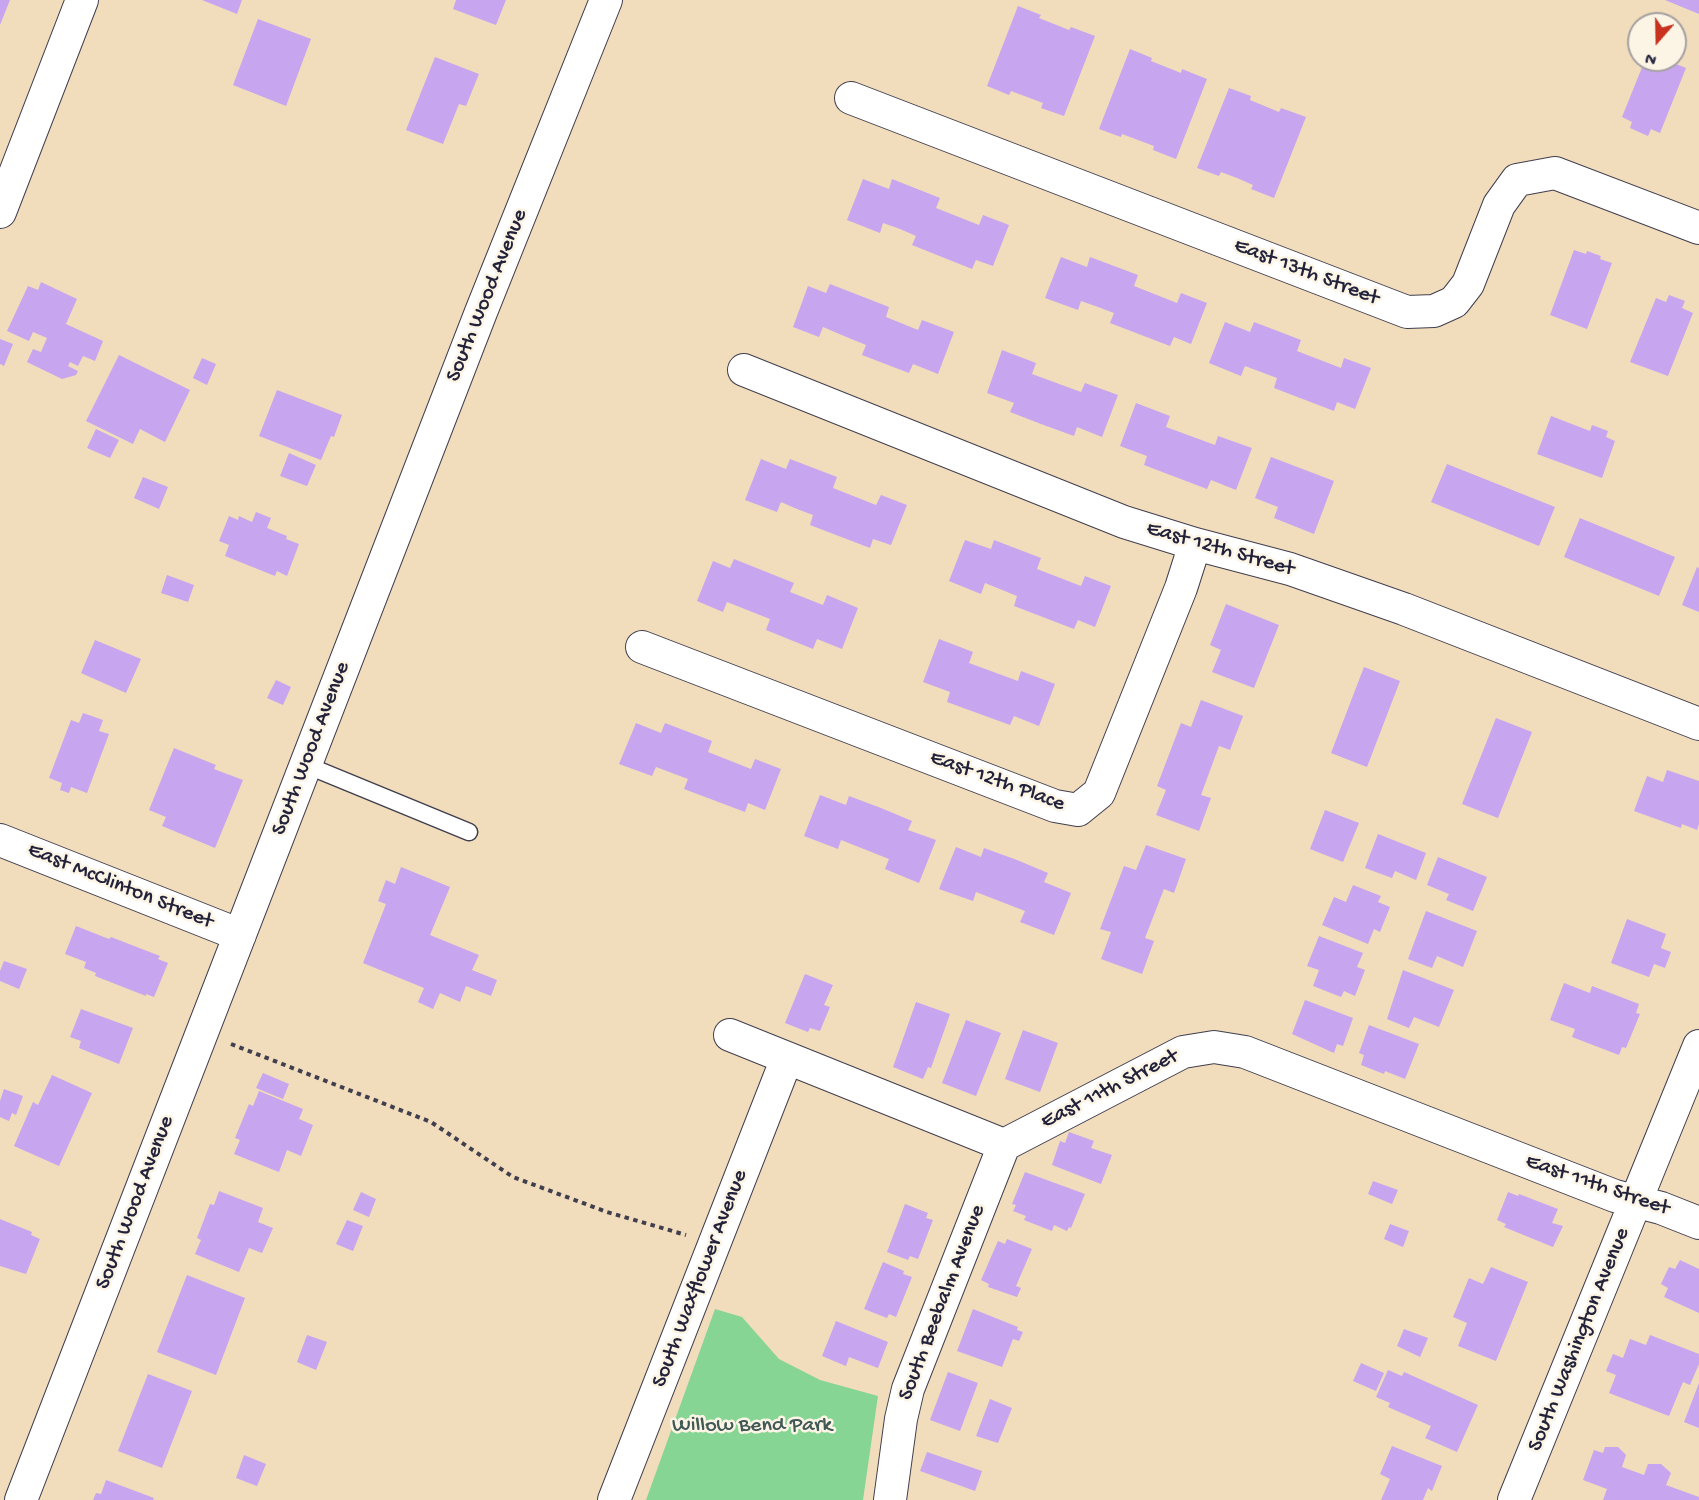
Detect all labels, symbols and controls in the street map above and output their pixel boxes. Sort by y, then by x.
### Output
north arrow [1627,12,1687,72]
text: N [1643,47,1660,68]
street label: South Wood Avenue [441,206,535,386]
street label: East 13th Street [1230,233,1382,313]
street label: East 12th Street [1143,516,1297,584]
street label: South Wood Avenue [267,658,357,840]
street label: East 12th Place [926,745,1068,819]
street label: East McClinton Street [23,838,217,936]
street label: East 11th Street [1037,1044,1183,1136]
street label: South Wood Avenue [91,1112,181,1294]
street label: East 11th Street [1521,1149,1673,1223]
street label: South Waxflower Avenue [647,1166,755,1392]
street label: South Beebalm Avenue [893,1201,993,1405]
street label: South Washington Avenue [1523,1224,1637,1456]
park label: Willow Bend Park [672,1414,832,1440]

